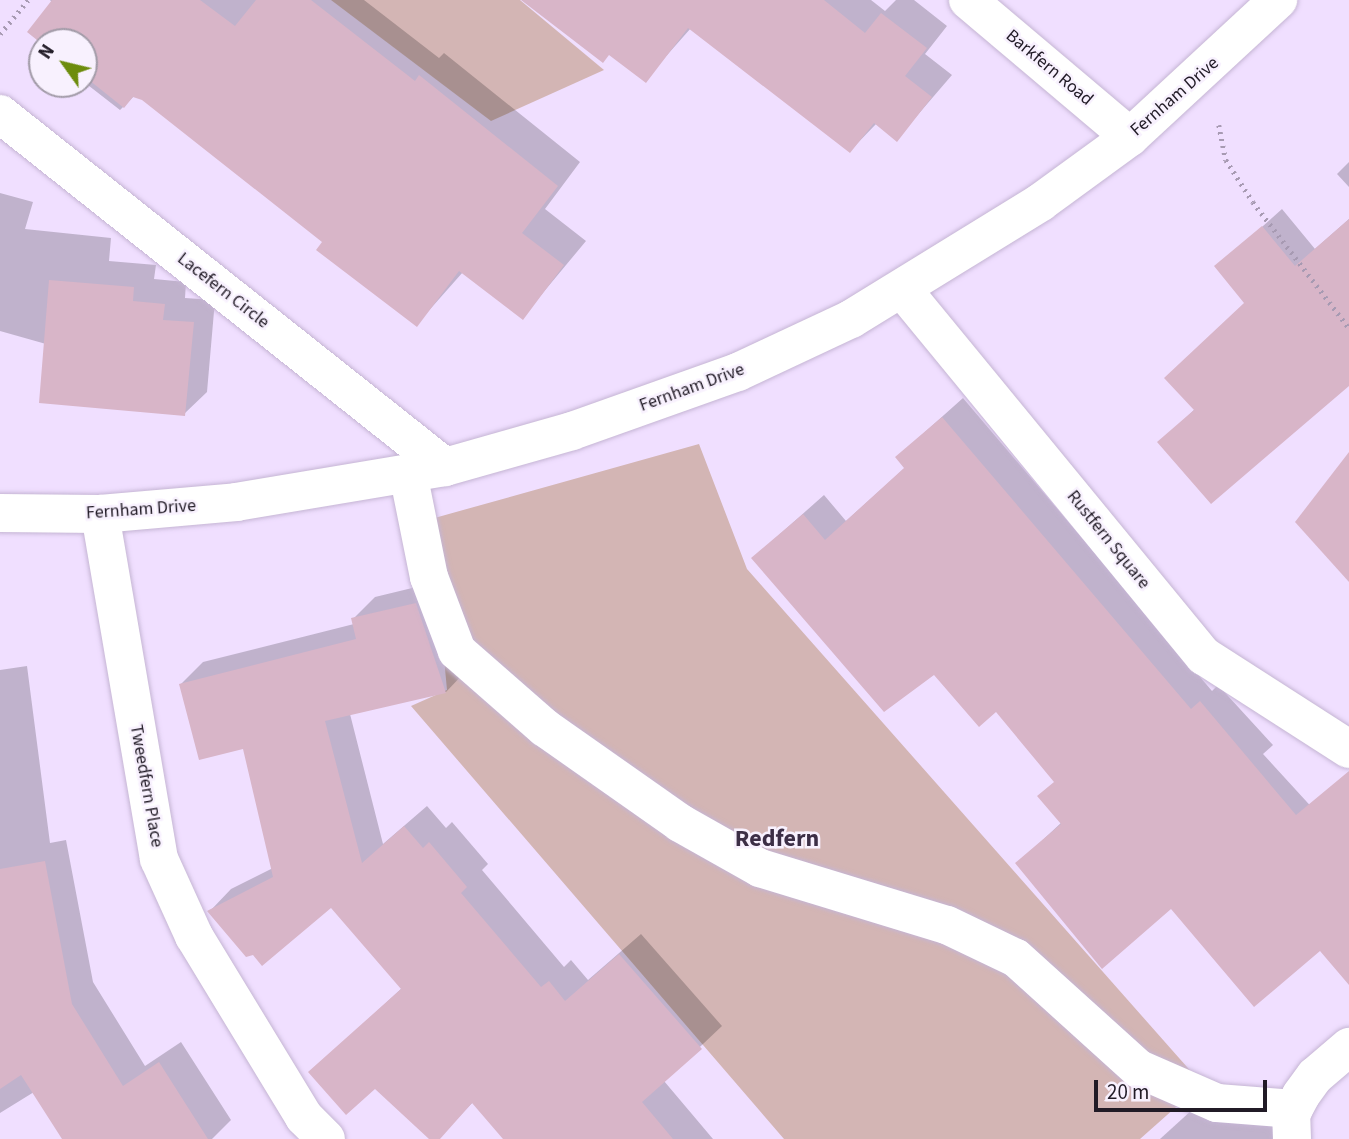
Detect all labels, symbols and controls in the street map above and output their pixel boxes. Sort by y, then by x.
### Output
street label: Barkfern Road [1001,25,1097,111]
north arrow [28,28,98,98]
text: N [32,39,62,65]
street label: Fernham Drive [1126,53,1224,141]
street label: Lacefern Circle [173,248,273,334]
street label: Fernham Drive [637,359,747,417]
street label: Rustfern Square [1062,486,1154,594]
street label: Fernham Drive [85,495,197,525]
street label: Tweedfern Place [125,723,167,849]
district label: Redfern [735,825,819,853]
scale bar [1097,1066,1270,1110]
text: 20 m [1107,1077,1149,1107]

